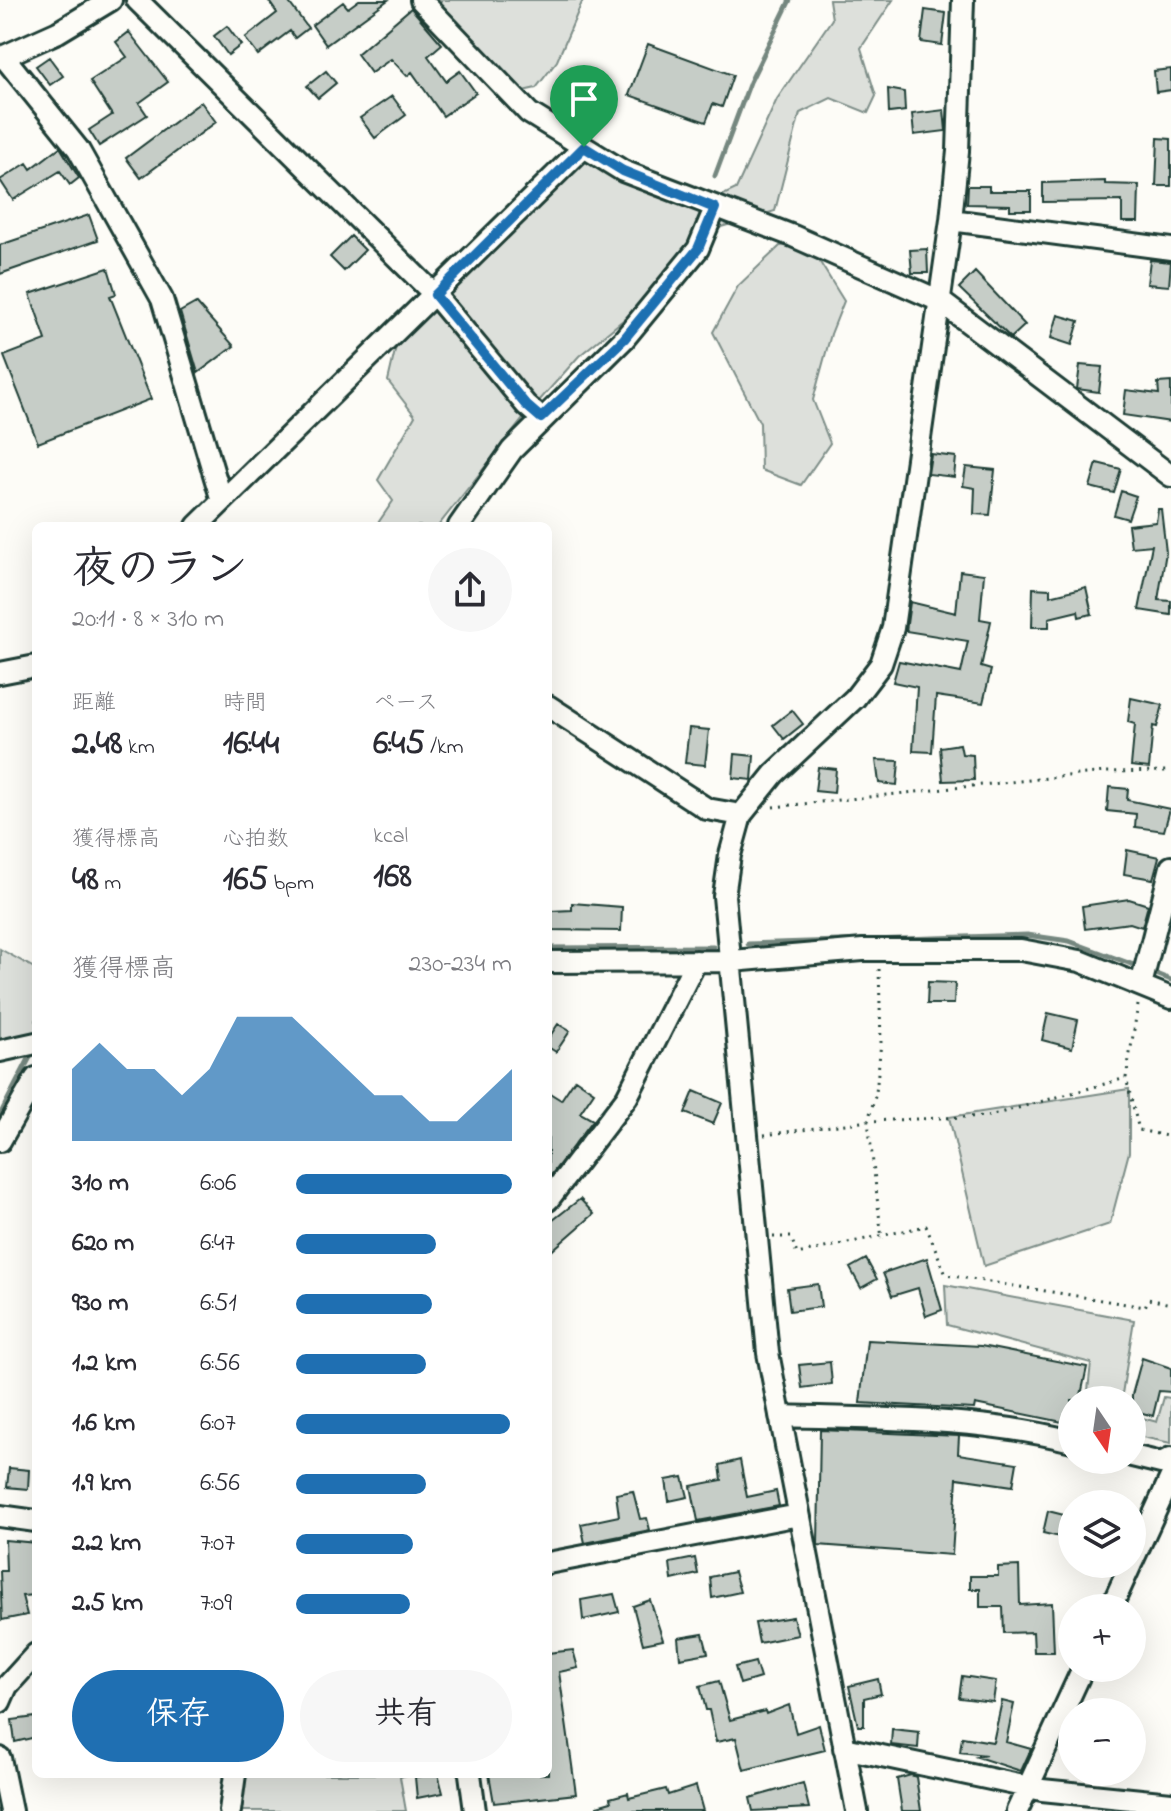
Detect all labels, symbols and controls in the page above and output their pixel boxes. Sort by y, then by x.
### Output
pin [550,65,618,147]
icon: arrive [562,77,606,121]
text: 夜のラン [72,539,248,603]
button: share [428,548,512,632]
text: 20:11 · 8 × 310 m [72,601,224,639]
text: 距離 [72,688,116,720]
text: 時間 [223,688,267,720]
text: ペース [373,688,438,720]
text: 2.48 [72,720,123,770]
text: 16:44 [223,720,279,770]
text: 6:45 [373,720,425,770]
text: km [123,732,155,764]
text: /km [425,732,464,764]
text: kcal [373,821,408,853]
text: 獲得標高 [72,824,160,856]
text: 心拍数 [223,824,289,856]
text: 168 [373,853,412,903]
text: 48 [72,856,99,906]
text: 165 [223,856,268,906]
text: m [99,868,121,900]
text: bpm [268,868,314,900]
text: 230–234 m [409,946,512,984]
text: 獲得標高 [72,951,176,989]
text: 310 m [72,1165,129,1203]
text: 6:06 [200,1165,236,1203]
text: 620 m [72,1225,134,1263]
text: 6:47 [200,1225,235,1263]
text: 930 m [72,1285,128,1323]
text: 6:51 [200,1285,237,1323]
text: 1.2 km [72,1345,137,1383]
text: 6:56 [200,1345,240,1383]
north arrow [1058,1386,1146,1474]
map controls [1058,1386,1146,1786]
text: 1.6 km [72,1405,135,1443]
text: 6:07 [200,1405,236,1443]
text: 1.9 km [72,1465,131,1503]
text: 6:56 [200,1465,240,1503]
button: layers [1058,1490,1146,1578]
text: 2.2 km [72,1525,141,1563]
text: 7:07 [200,1525,235,1563]
text: 2.5 km [72,1585,143,1623]
text: 7:09 [200,1585,232,1623]
button: + [1058,1594,1146,1682]
button: 保存 [72,1670,284,1762]
button: 共有 [300,1670,512,1762]
button: − [1058,1698,1146,1786]

